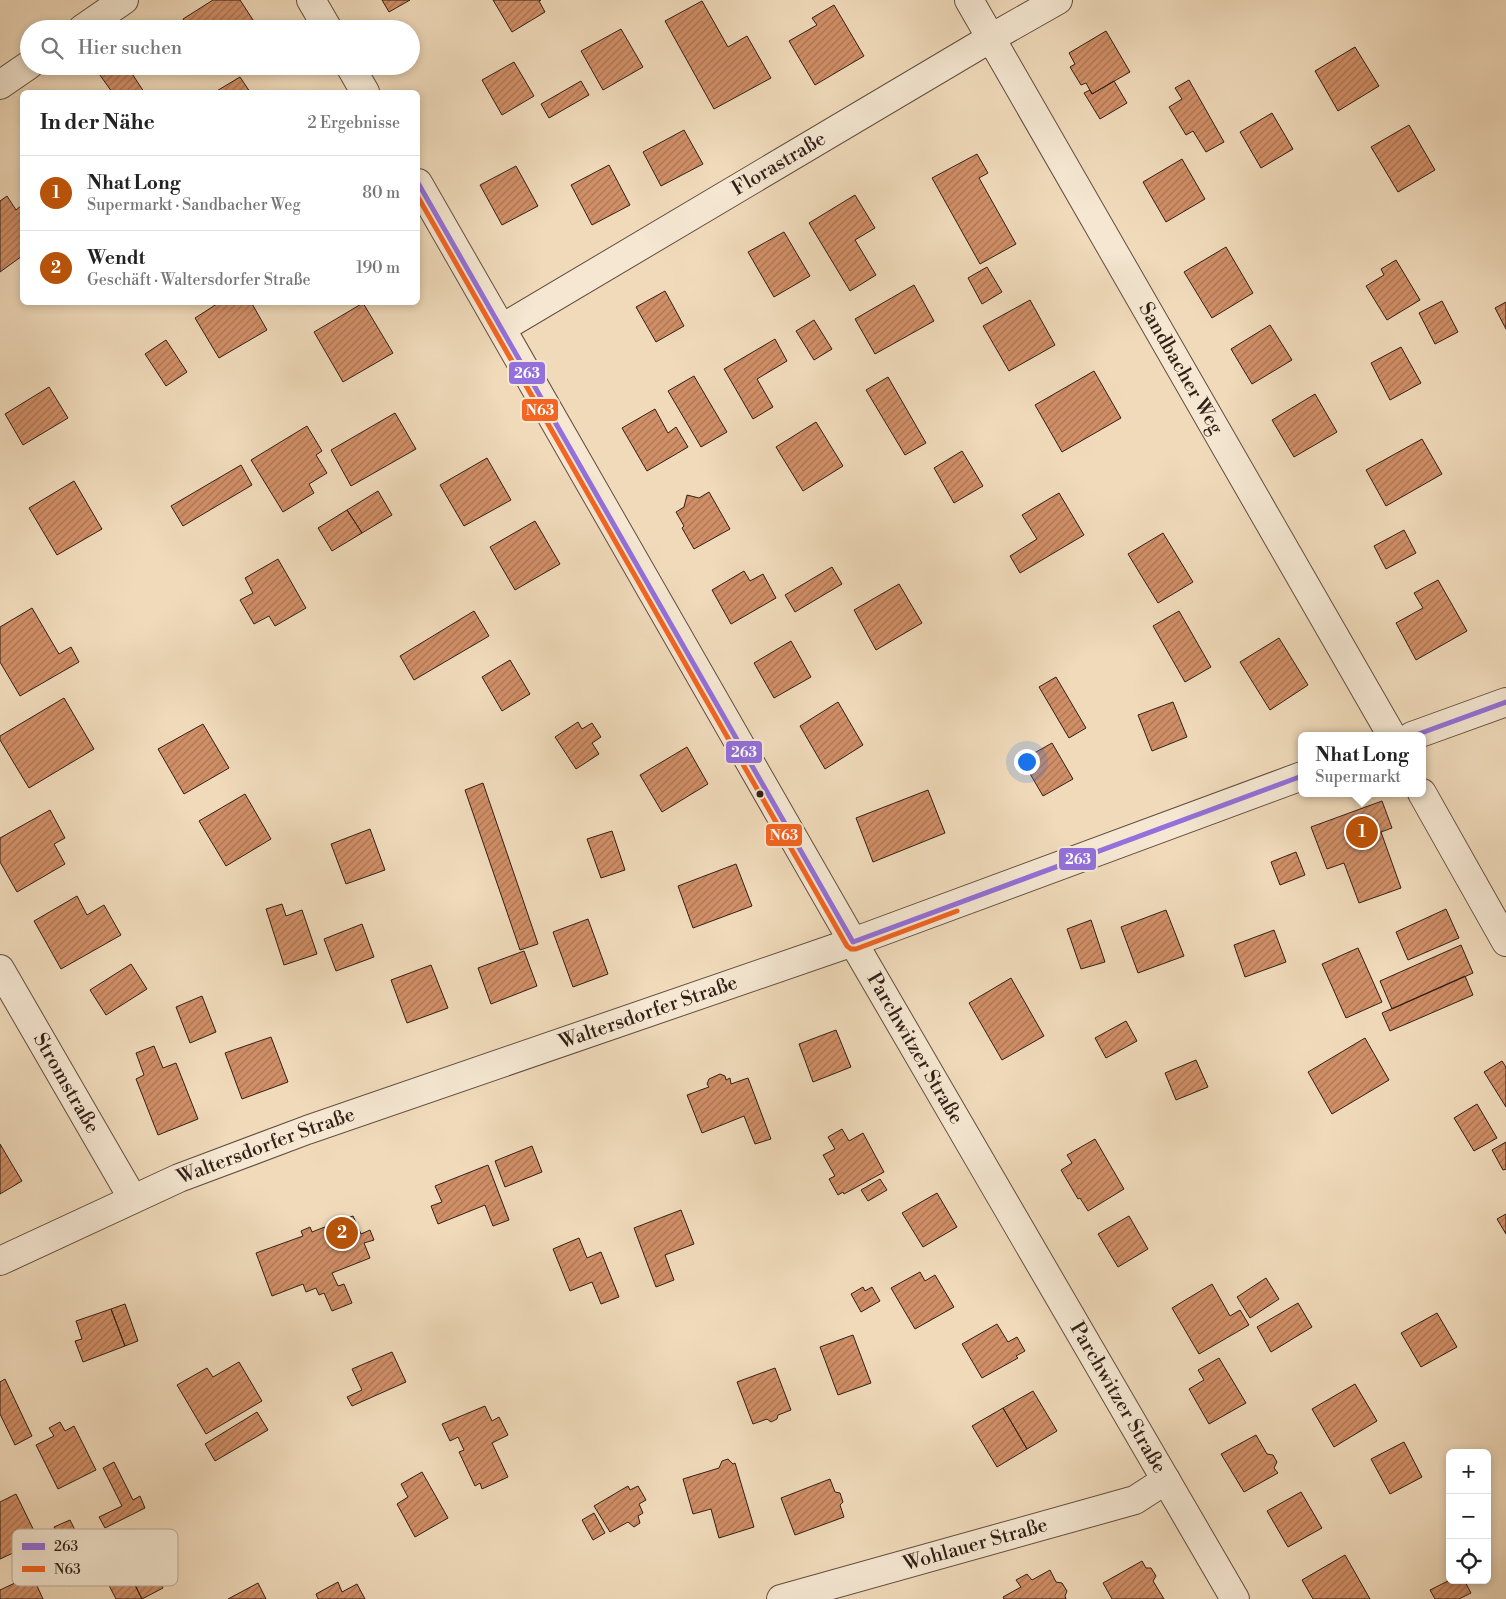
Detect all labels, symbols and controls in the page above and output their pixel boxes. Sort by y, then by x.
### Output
search box [20,20,420,75]
icon: search [38,34,66,62]
text: Hier suchen [78,36,182,60]
text: In der Nähe [40,110,155,136]
text: 2 Ergebnisse [308,113,400,133]
street label: Florastraße [727,126,831,201]
text: Nhat Long [87,171,180,195]
text: 1 [52,183,60,203]
text: 80 m [362,183,400,203]
text: Supermarkt · Sandbacher Weg [87,195,301,215]
text: Wendt [87,246,145,270]
text: 2 [51,258,61,278]
text: 190 m [356,258,400,278]
text: Geschäft · Waltersdorfer Straße [87,270,311,290]
street label: Sandbacher Weg [1133,298,1229,440]
line badge: 263 [508,361,546,385]
text: 263 [514,365,540,383]
line badge: N63 [521,398,559,422]
text: N63 [526,402,554,420]
popup [1298,732,1426,797]
line badge: 263 [725,740,763,764]
text: Nhat Long [1315,743,1409,767]
text: 263 [731,744,757,762]
your location [1014,749,1040,775]
text: Supermarkt [1315,767,1401,787]
unlabelled marker [755,789,765,799]
pin: 1 [1346,813,1378,851]
line badge: N63 [765,823,803,847]
text: N63 [770,827,798,845]
line badge: 263 [1058,847,1097,871]
text: 263 [1065,851,1091,869]
street label: Parchwitzer Straße [861,968,969,1129]
street label: Waltersdorfer Straße [555,970,741,1055]
street label: Stromstraße [27,1029,105,1138]
street label: Waltersdorfer Straße [173,1102,358,1190]
pin: 2 [326,1214,358,1252]
street label: Parchwitzer Straße [1064,1317,1172,1478]
map controls [1446,1449,1491,1584]
button: + [1446,1449,1491,1494]
button: − [1446,1494,1491,1539]
street label: Wohlauer Straße [900,1513,1051,1577]
legend [12,1529,178,1586]
text: 263 [54,1538,78,1556]
button: locate [1446,1539,1491,1584]
text: N63 [54,1561,81,1579]

